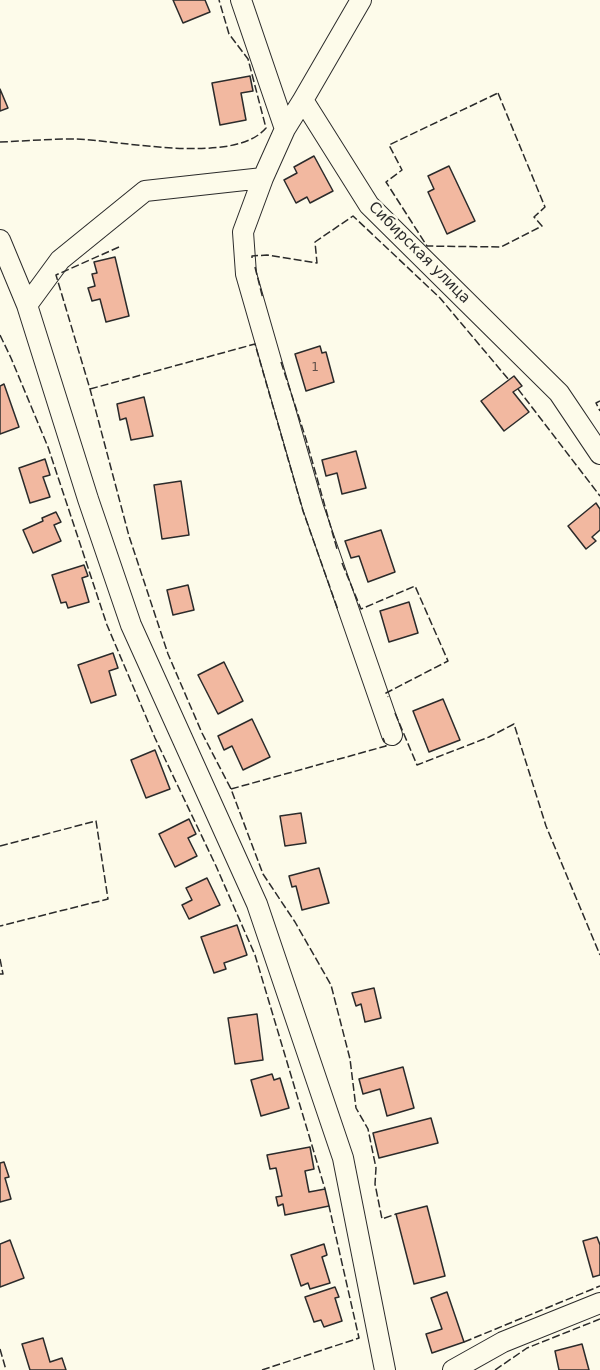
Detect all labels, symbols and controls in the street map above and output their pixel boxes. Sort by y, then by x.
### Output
street label: Сибирская улица [364,198,474,308]
house number: 1 [311,361,319,375]

